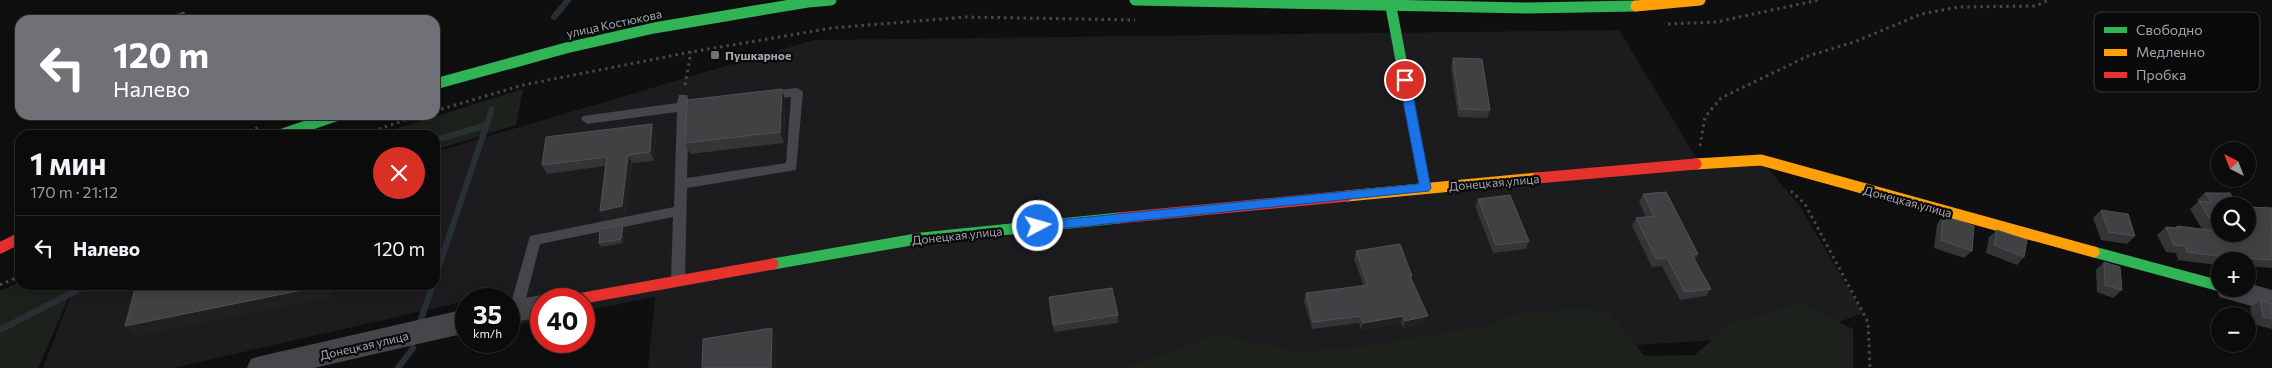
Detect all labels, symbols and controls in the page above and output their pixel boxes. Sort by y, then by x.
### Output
street label: улица Костюкова [565,6,663,40]
legend [2094,12,2260,92]
text: Свободно [2136,21,2203,38]
text: 120 m [113,32,209,75]
icon: left [30,35,95,100]
text: Медленно [2136,43,2205,60]
place label: Пушкарное [725,48,791,62]
marker: Пушкарное [709,49,721,61]
pin [1384,59,1426,101]
icon: arrive [1391,66,1419,94]
text: Пробка [2136,66,2186,83]
text: Налево [113,75,190,102]
north arrow [2211,142,2256,188]
map controls [2211,142,2256,352]
text: 1 мин [30,144,106,181]
button: close [373,147,425,199]
street label: Донецкая улица [1448,171,1540,193]
text: 170 m · 21:12 [30,182,118,201]
street label: Донецкая улица [1862,182,1954,220]
button: search [2211,197,2256,242]
position arrow [1011,199,1063,251]
street label: Донецкая улица [911,223,1003,247]
icon: left [30,234,58,262]
text: Налево [73,237,140,260]
text: 120 m [374,237,425,260]
button: + [2211,252,2256,297]
speed limit sign: 40 [530,288,595,353]
text: 35 [473,299,502,329]
button: − [2211,307,2256,352]
text: km/h [473,326,502,340]
street label: Донецкая улица [318,328,410,362]

